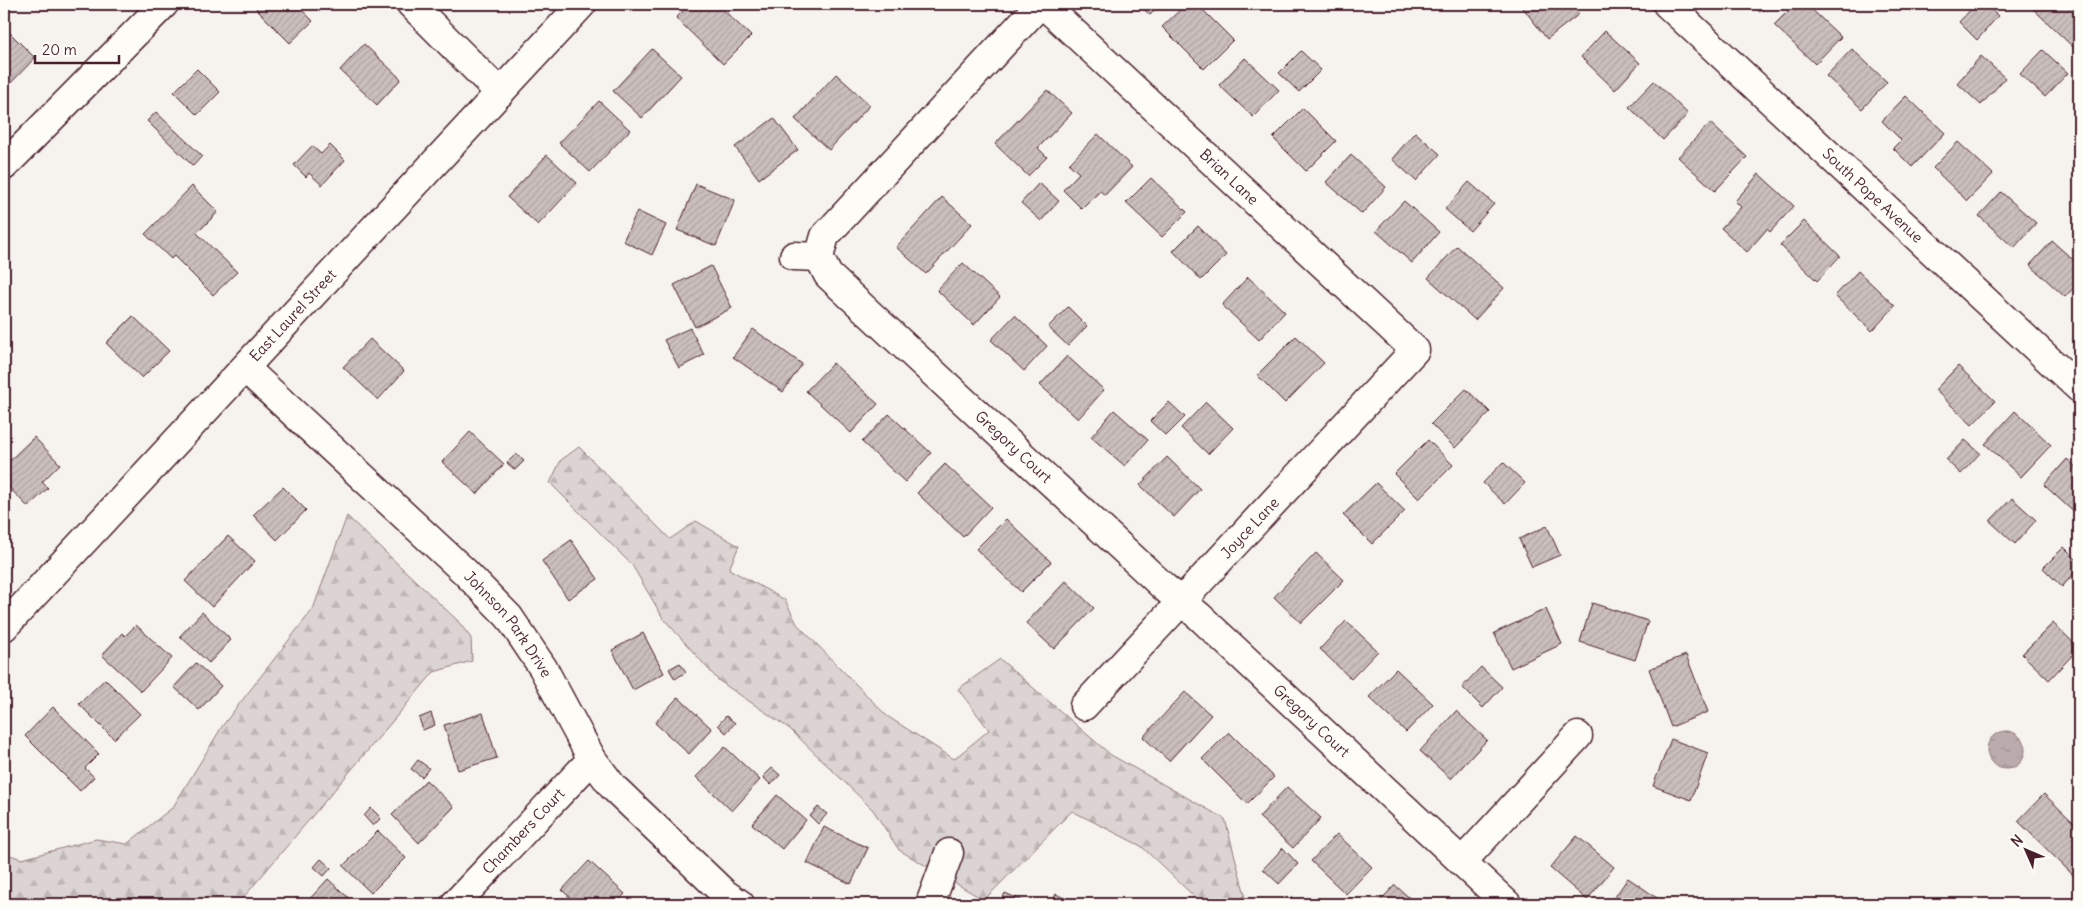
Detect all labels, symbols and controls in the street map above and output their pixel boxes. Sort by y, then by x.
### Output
scale bar [35,32,119,64]
text: 20 m [42,40,77,59]
street label: South Pope Avenue [1819,144,1927,247]
street label: Brian Lane [1196,145,1263,209]
street label: East Laurel Street [245,265,340,365]
street label: Gregory Court [971,406,1056,487]
street label: Joyce Lane [1216,493,1283,562]
street label: Johnson Park Drive [460,567,556,680]
street label: Gregory Court [1269,680,1354,761]
street label: Chambers Court [478,784,568,878]
north arrow [2000,826,2050,876]
text: N [2007,831,2027,851]

